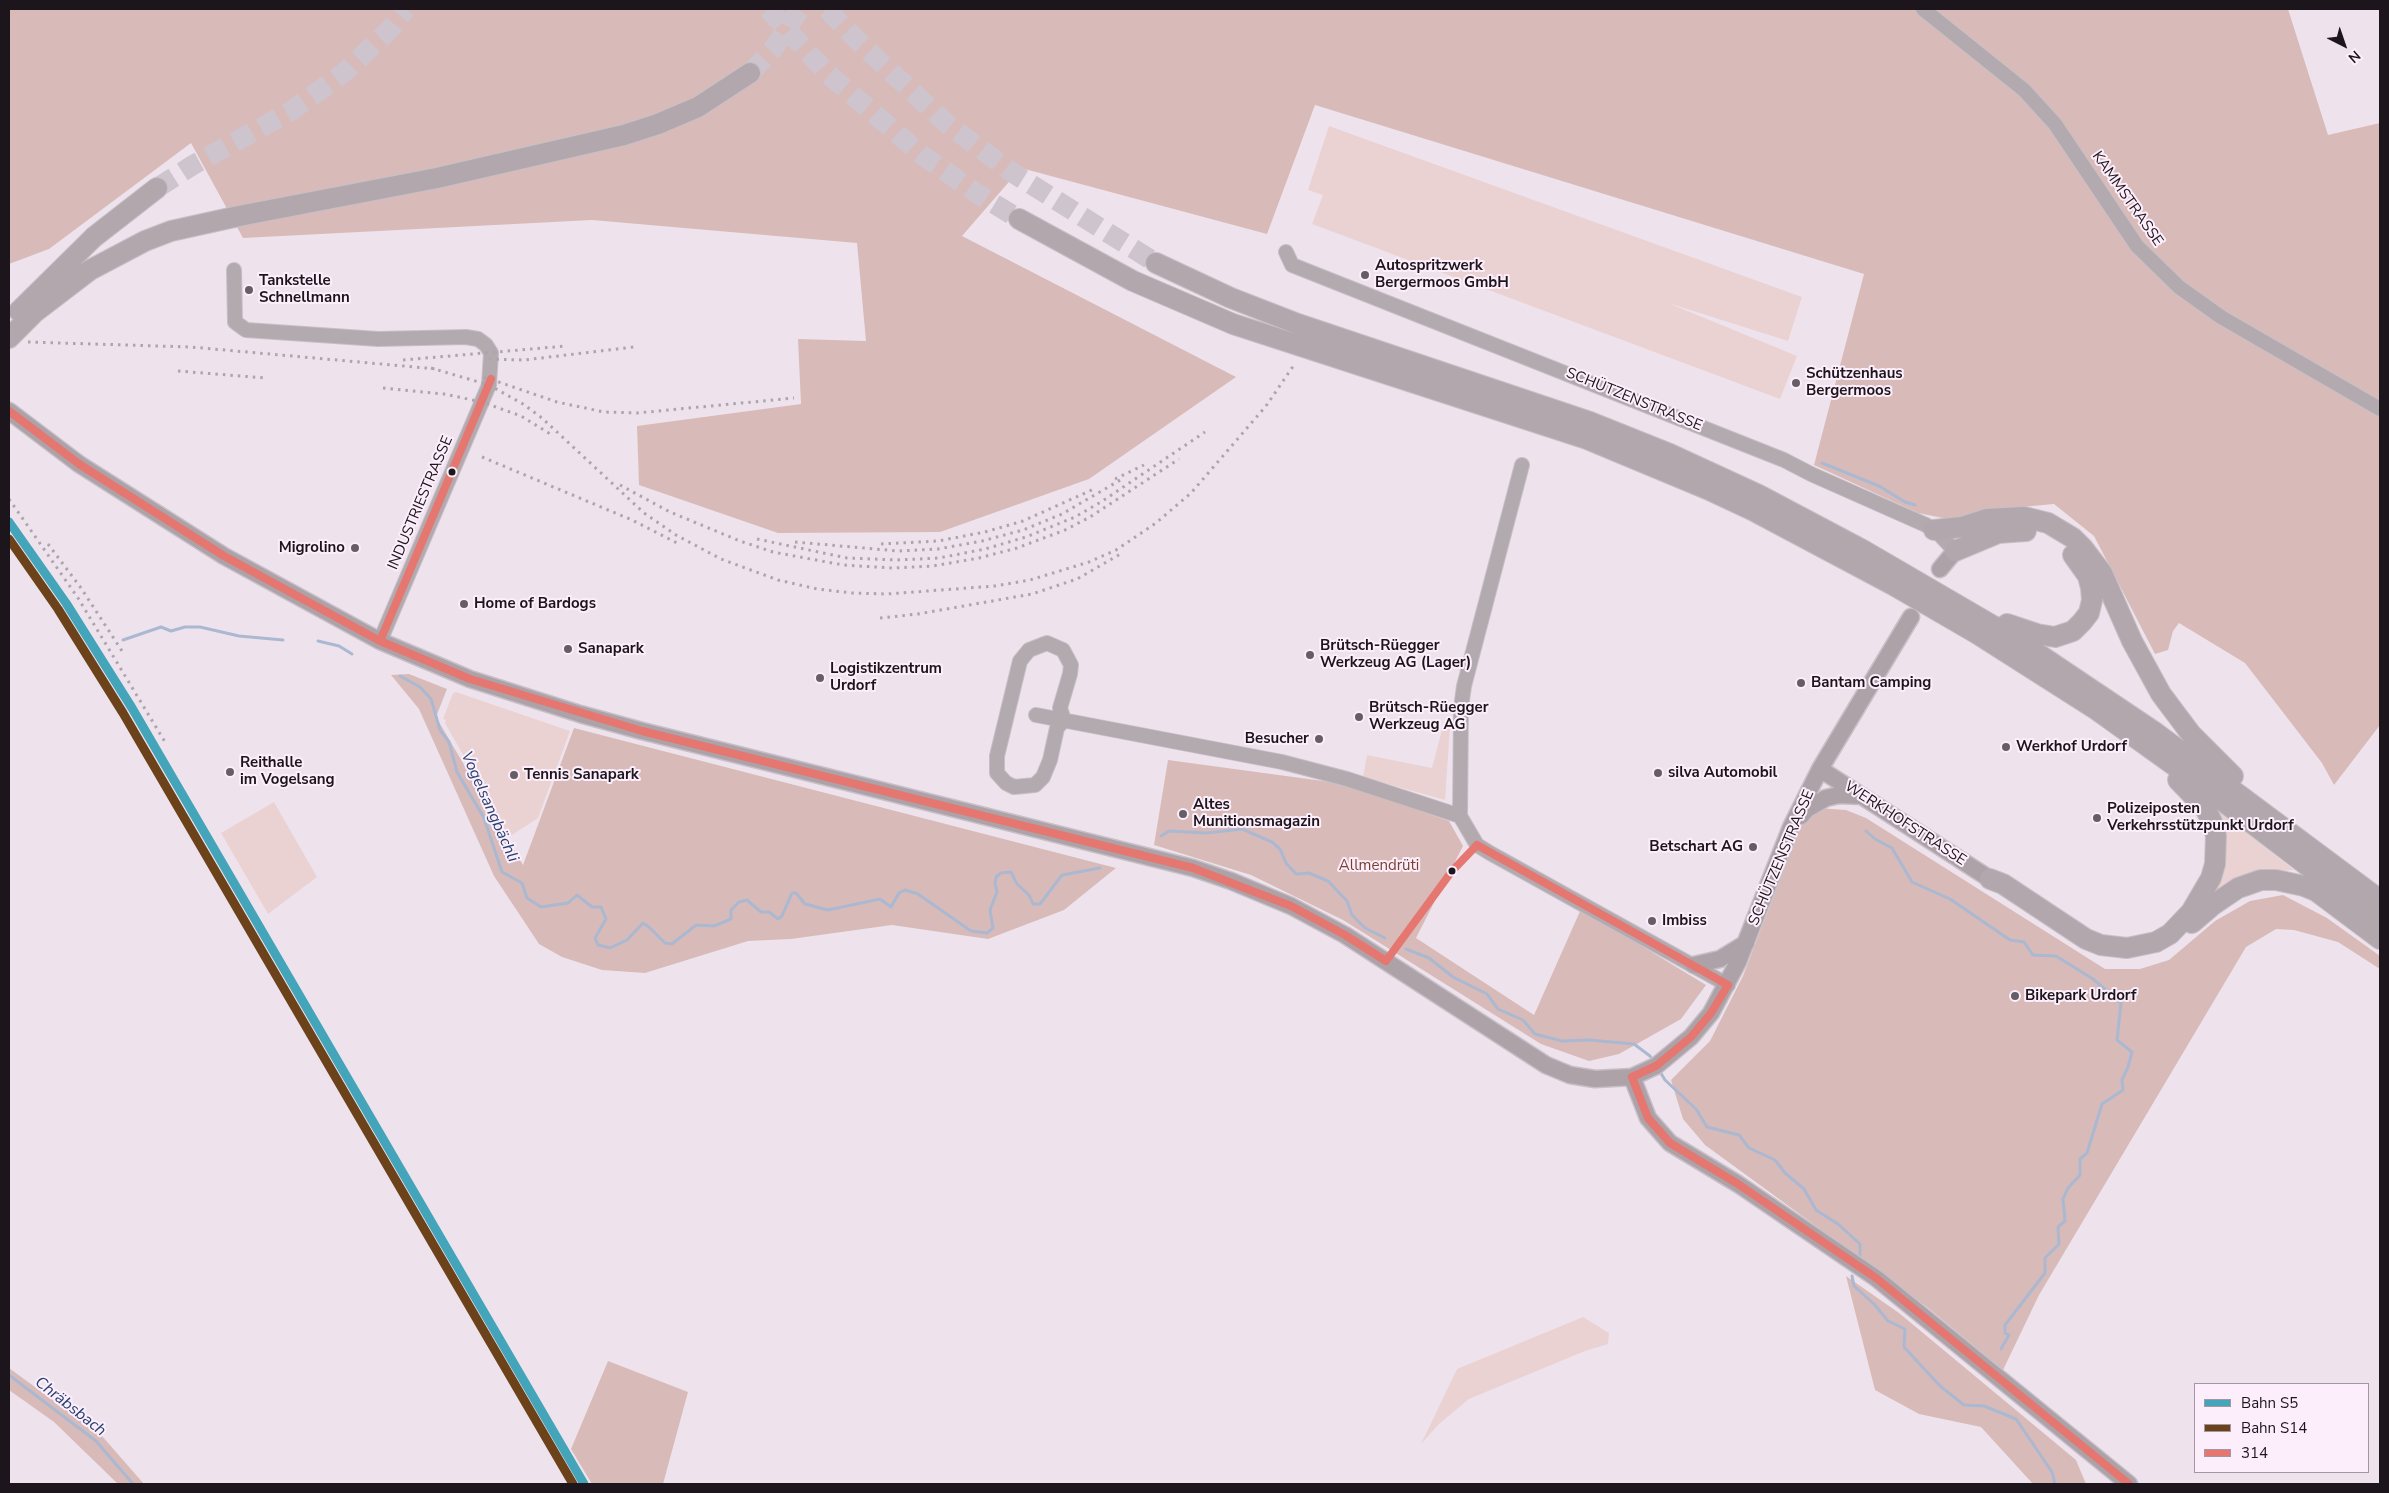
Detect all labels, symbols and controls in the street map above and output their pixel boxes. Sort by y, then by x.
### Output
north arrow [2319,20,2369,70]
text: N [2344,46,2364,67]
street label: KAMMSTRASSE [2088,148,2166,250]
place label: Autospritzwerk Bergermoos GmbH [1375,257,1509,292]
marker: Autospritzwerk Bergermoos GmbH [1359,269,1371,281]
place label: Tankstelle Schnellmann [259,272,350,307]
marker: Tankstelle Schnellmann [243,284,255,296]
street label: SCHÜTZENSTRASSE [1563,364,1705,436]
place label: Schützenhaus Bergermoos [1806,365,1903,400]
marker: Schützenhaus Bergermoos [1790,377,1802,389]
street label: INDUSTRIESTRASSE [385,433,457,573]
unlabelled marker [447,467,457,477]
place label: Migrolino [279,539,345,557]
marker: Migrolino [349,542,361,554]
place label: Home of Bardogs [474,595,596,613]
marker: Home of Bardogs [458,598,470,610]
place label: Brütsch-Rüegger Werkzeug AG (Lager) [1320,637,1471,672]
place label: Sanapark [578,640,644,658]
marker: Sanapark [562,643,574,655]
marker: Brütsch-Rüegger Werkzeug AG (Lager) [1304,649,1316,661]
place label: Logistikzentrum Urdorf [830,660,942,695]
marker: Logistikzentrum Urdorf [814,672,826,684]
place label: Bantam Camping [1811,674,1931,692]
marker: Bantam Camping [1795,677,1807,689]
place label: Brütsch-Rüegger Werkzeug AG [1369,699,1489,734]
marker: Brütsch-Rüegger Werkzeug AG [1353,711,1365,723]
place label: Besucher [1245,730,1309,748]
marker: Besucher [1313,733,1325,745]
place label: Werkhof Urdorf [2016,738,2127,756]
marker: Werkhof Urdorf [2000,741,2012,753]
water label: Vogelsangbächli [456,749,522,865]
place label: Reithalle im Vogelsang [240,754,335,789]
place label: silva Automobil [1668,764,1777,782]
marker: Reithalle im Vogelsang [224,766,236,778]
place label: Tennis Sanapark [524,766,639,784]
marker: silva Automobil [1652,767,1664,779]
marker: Tennis Sanapark [508,769,520,781]
street label: WERKHOFSTRASSE [1841,778,1969,870]
street label: SCHÜTZENSTRASSE [1745,788,1819,928]
place label: Altes Munitionsmagazin [1193,796,1320,831]
place label: Polizeiposten Verkehrsstützpunkt Urdorf [2107,800,2294,835]
marker: Altes Munitionsmagazin [1177,808,1189,820]
marker: Polizeiposten Verkehrsstützpunkt Urdorf [2091,812,2103,824]
place label: Betschart AG [1649,838,1743,856]
marker: Betschart AG [1747,841,1759,853]
park label: Allmendrüti [1339,857,1419,875]
unlabelled marker [1447,866,1457,876]
place label: Imbiss [1662,912,1707,930]
marker: Imbiss [1646,915,1658,927]
place label: Bikepark Urdorf [2025,987,2137,1005]
marker: Bikepark Urdorf [2009,990,2021,1002]
water label: Chräbsbach [30,1373,110,1441]
legend [2194,1383,2369,1473]
text: Bahn S5 [2241,1393,2298,1413]
text: Bahn S14 [2241,1418,2307,1438]
text: 314 [2241,1443,2268,1463]

